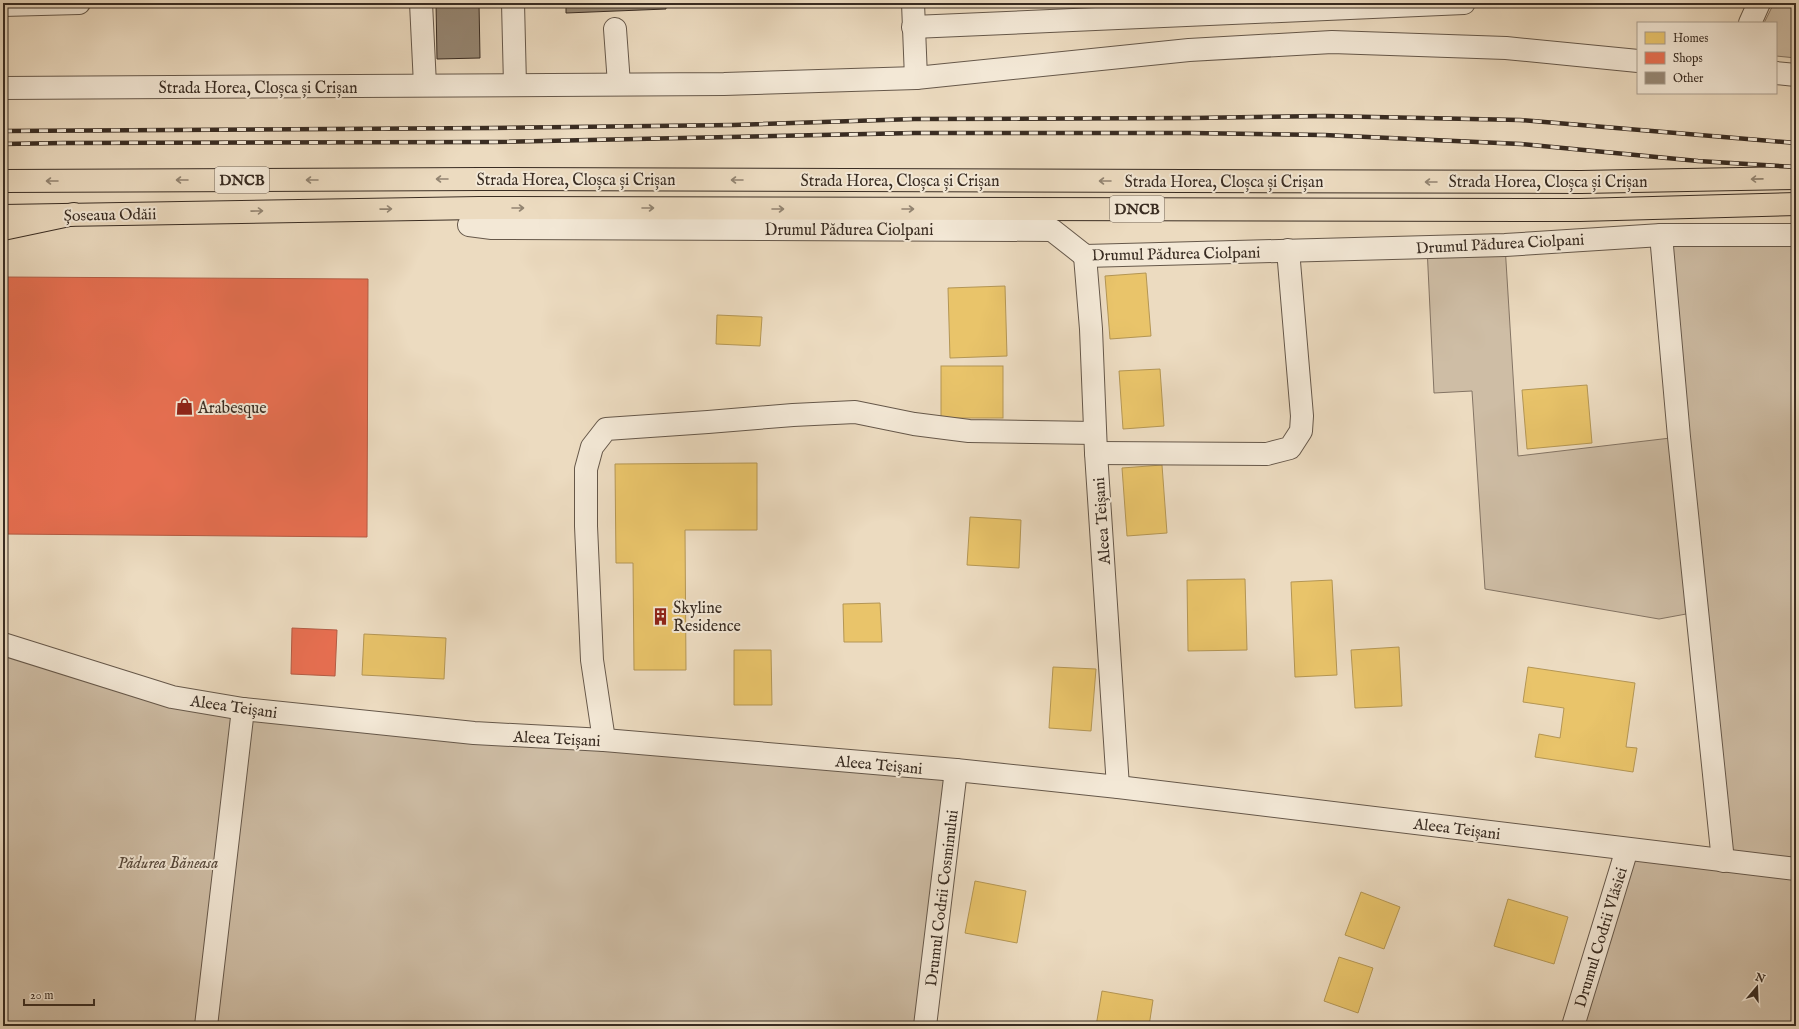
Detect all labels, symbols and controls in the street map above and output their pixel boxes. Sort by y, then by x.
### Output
legend [1637,22,1777,94]
text: Homes [1673,31,1709,46]
text: Shops [1673,51,1703,67]
text: Other [1673,71,1704,86]
street label: Strada Horea, Cloșca și Crișan [159,79,358,99]
road number: DNCB [215,167,269,193]
street label: Strada Horea, Cloșca și Crișan [477,171,676,191]
street label: Strada Horea, Cloșca și Crișan [801,172,1000,192]
street label: Strada Horea, Cloșca și Crișan [1125,173,1324,193]
street label: Strada Horea, Cloșca și Crișan [1449,173,1648,193]
one-way arrow [436,175,449,183]
one-way arrow [1751,175,1764,183]
one-way arrow [306,176,319,184]
one-way arrow [731,176,744,184]
one-way arrow [46,177,59,185]
one-way arrow [176,177,189,184]
one-way arrow [1099,177,1112,185]
one-way arrow [1425,178,1438,186]
road number: DNCB [1110,196,1164,222]
one-way arrow [511,204,524,212]
one-way arrow [641,204,654,212]
street label: Șoseaua Odăii [64,205,157,227]
one-way arrow [379,205,392,213]
one-way arrow [771,205,784,213]
one-way arrow [901,205,914,213]
one-way arrow [250,207,263,215]
street label: Drumul Pădurea Ciolpani [765,221,933,241]
street label: Drumul Pădurea Ciolpani [1415,231,1585,259]
street label: Drumul Pădurea Ciolpani [1091,244,1261,266]
shop icon: Arabesque [175,397,195,417]
place label: Arabesque [197,399,267,419]
street label: Aleea Teișani [1090,477,1116,566]
place label: Skyline Residence [673,599,741,637]
building icon: Skyline Residence [650,606,670,626]
street label: Aleea Teișani [188,692,278,724]
street label: Aleea Teișani [512,728,601,752]
street label: Aleea Teișani [833,752,923,780]
street label: Drumul Codrii Cosminului [922,809,964,988]
street label: Aleea Teișani [1411,815,1501,845]
park label: Pădurea Băneasa [118,854,218,874]
street label: Drumul Codrii Vlăsiei [1571,865,1633,1010]
north arrow [1737,967,1777,1007]
text: N [1752,970,1767,987]
scale bar [24,981,94,1007]
text: 20 m [30,988,53,1003]

